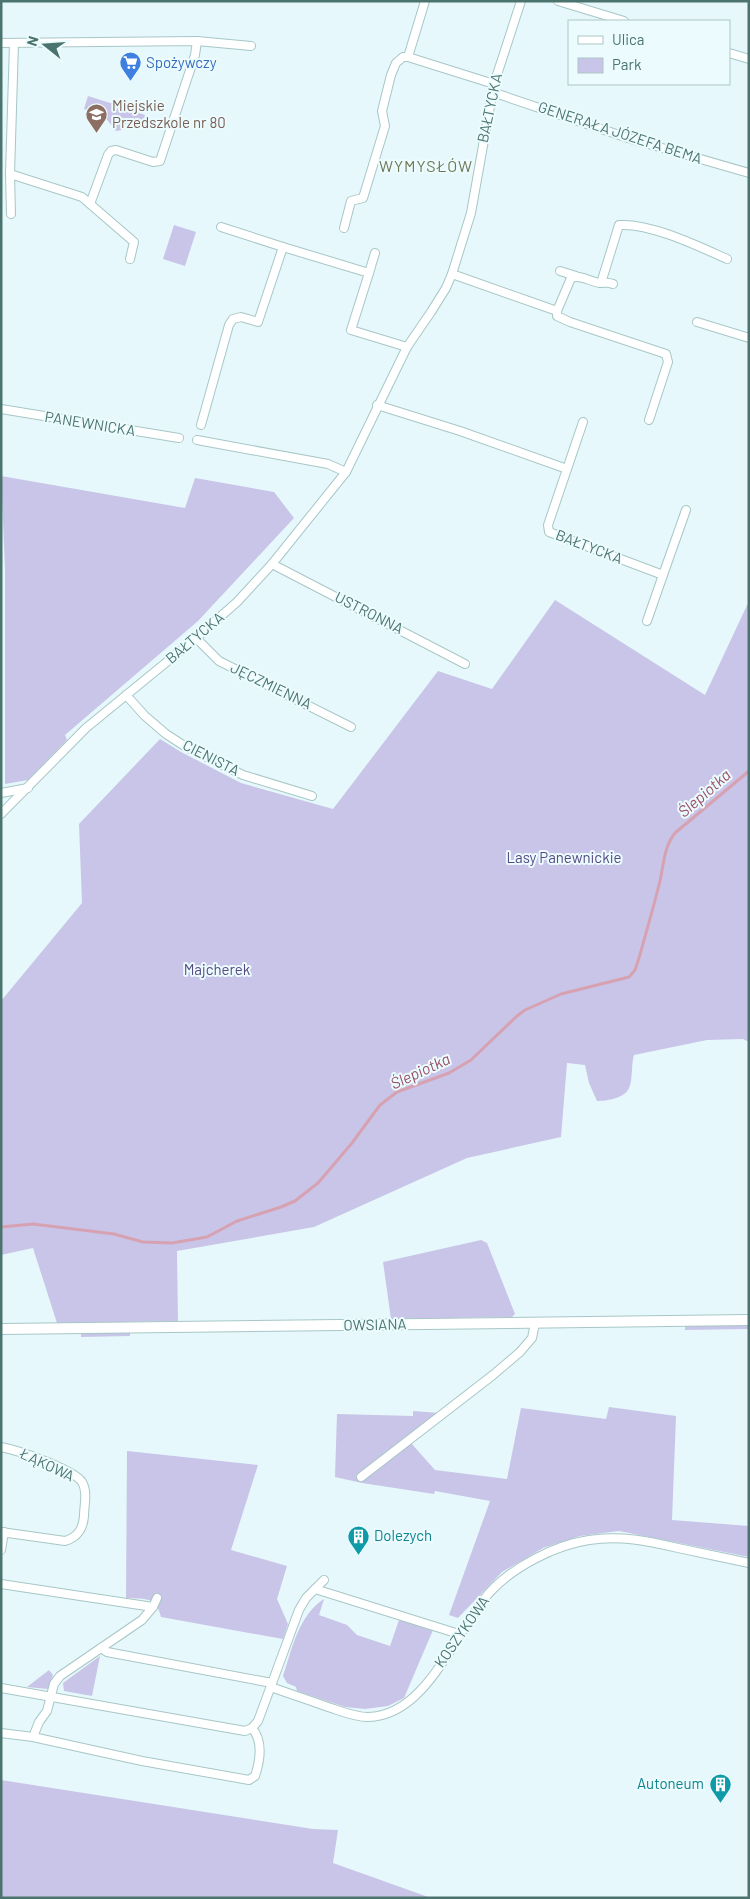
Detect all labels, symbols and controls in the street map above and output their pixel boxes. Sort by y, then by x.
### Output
north arrow [20,20,70,70]
legend [568,20,730,85]
text: Ulica [612,30,644,48]
text: N [23,34,42,48]
supermarket icon: Spożywczy [118,51,142,82]
place label: Spożywczy [146,53,217,71]
text: Park [612,55,642,73]
street label: BAŁTYCKA [473,72,505,144]
place label: Miejskie Przedszkole nr 80 [112,96,226,131]
street label: GENERAŁA JÓZEFA BEMA [536,97,704,167]
school or university icon: Miejskie Przedszkole nr 80 [84,103,108,134]
district label: WYMYSŁÓW [379,156,473,175]
street label: PANEWNICKA [44,407,137,439]
street label: BAŁTYCKA [553,525,625,567]
street label: USTRONNA [332,587,407,637]
street label: BAŁTYCKA [162,608,227,667]
street label: JĘCZMIENNA [228,658,315,712]
street label: CIENISTA [180,735,243,779]
water label: Ślepiotka [673,765,734,821]
park label: Lasy Panewnickie [507,848,622,866]
park label: Majcherek [184,960,251,978]
water label: Ślepiotka [387,1049,453,1093]
street label: OWSIANA [343,1314,407,1334]
street label: ŁĄKOWA [17,1443,77,1484]
building icon: Dolezych [346,1524,370,1555]
place label: Dolezych [374,1526,432,1544]
street label: KOSZYKOWA [430,1592,492,1671]
building icon: Autoneum [708,1772,732,1803]
place label: Autoneum [637,1774,704,1792]

